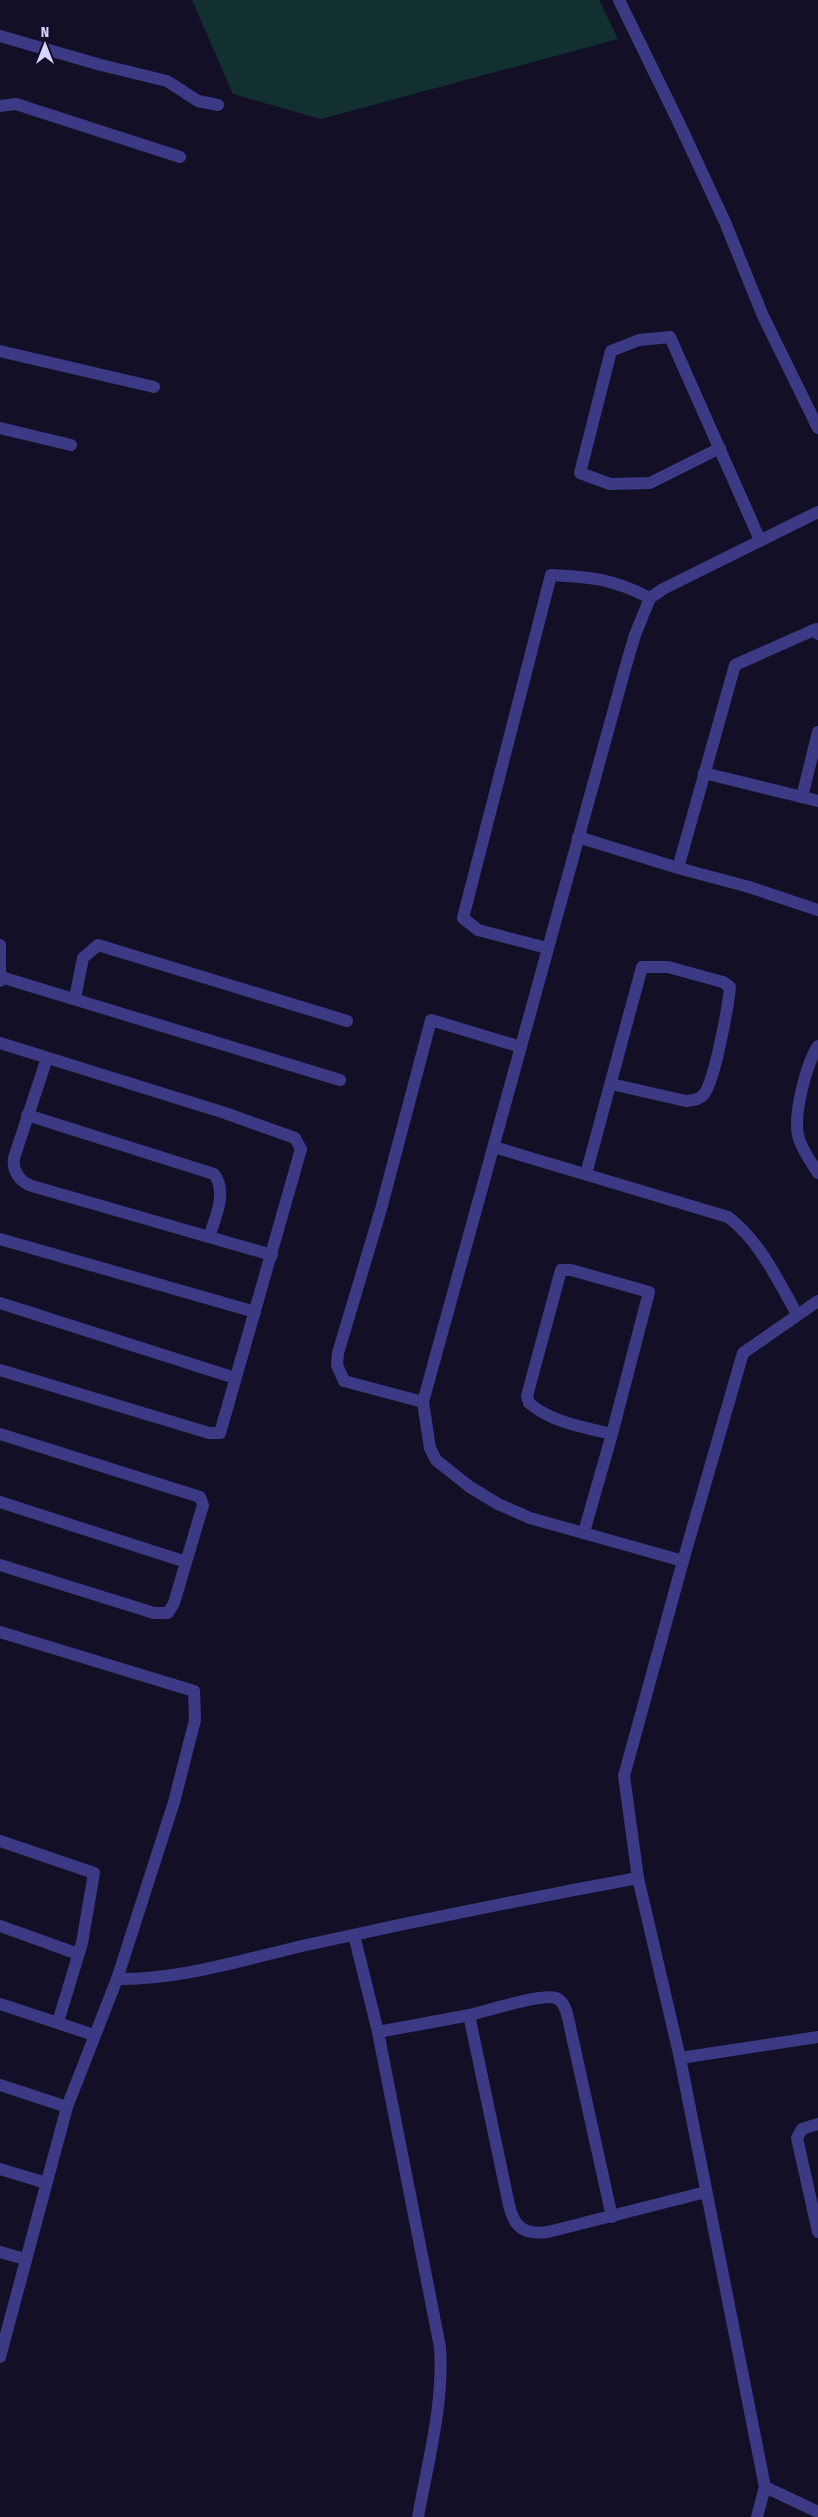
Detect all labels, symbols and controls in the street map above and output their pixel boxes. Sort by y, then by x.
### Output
north arrow [20,20,70,70]
text: N [41,24,49,41]

